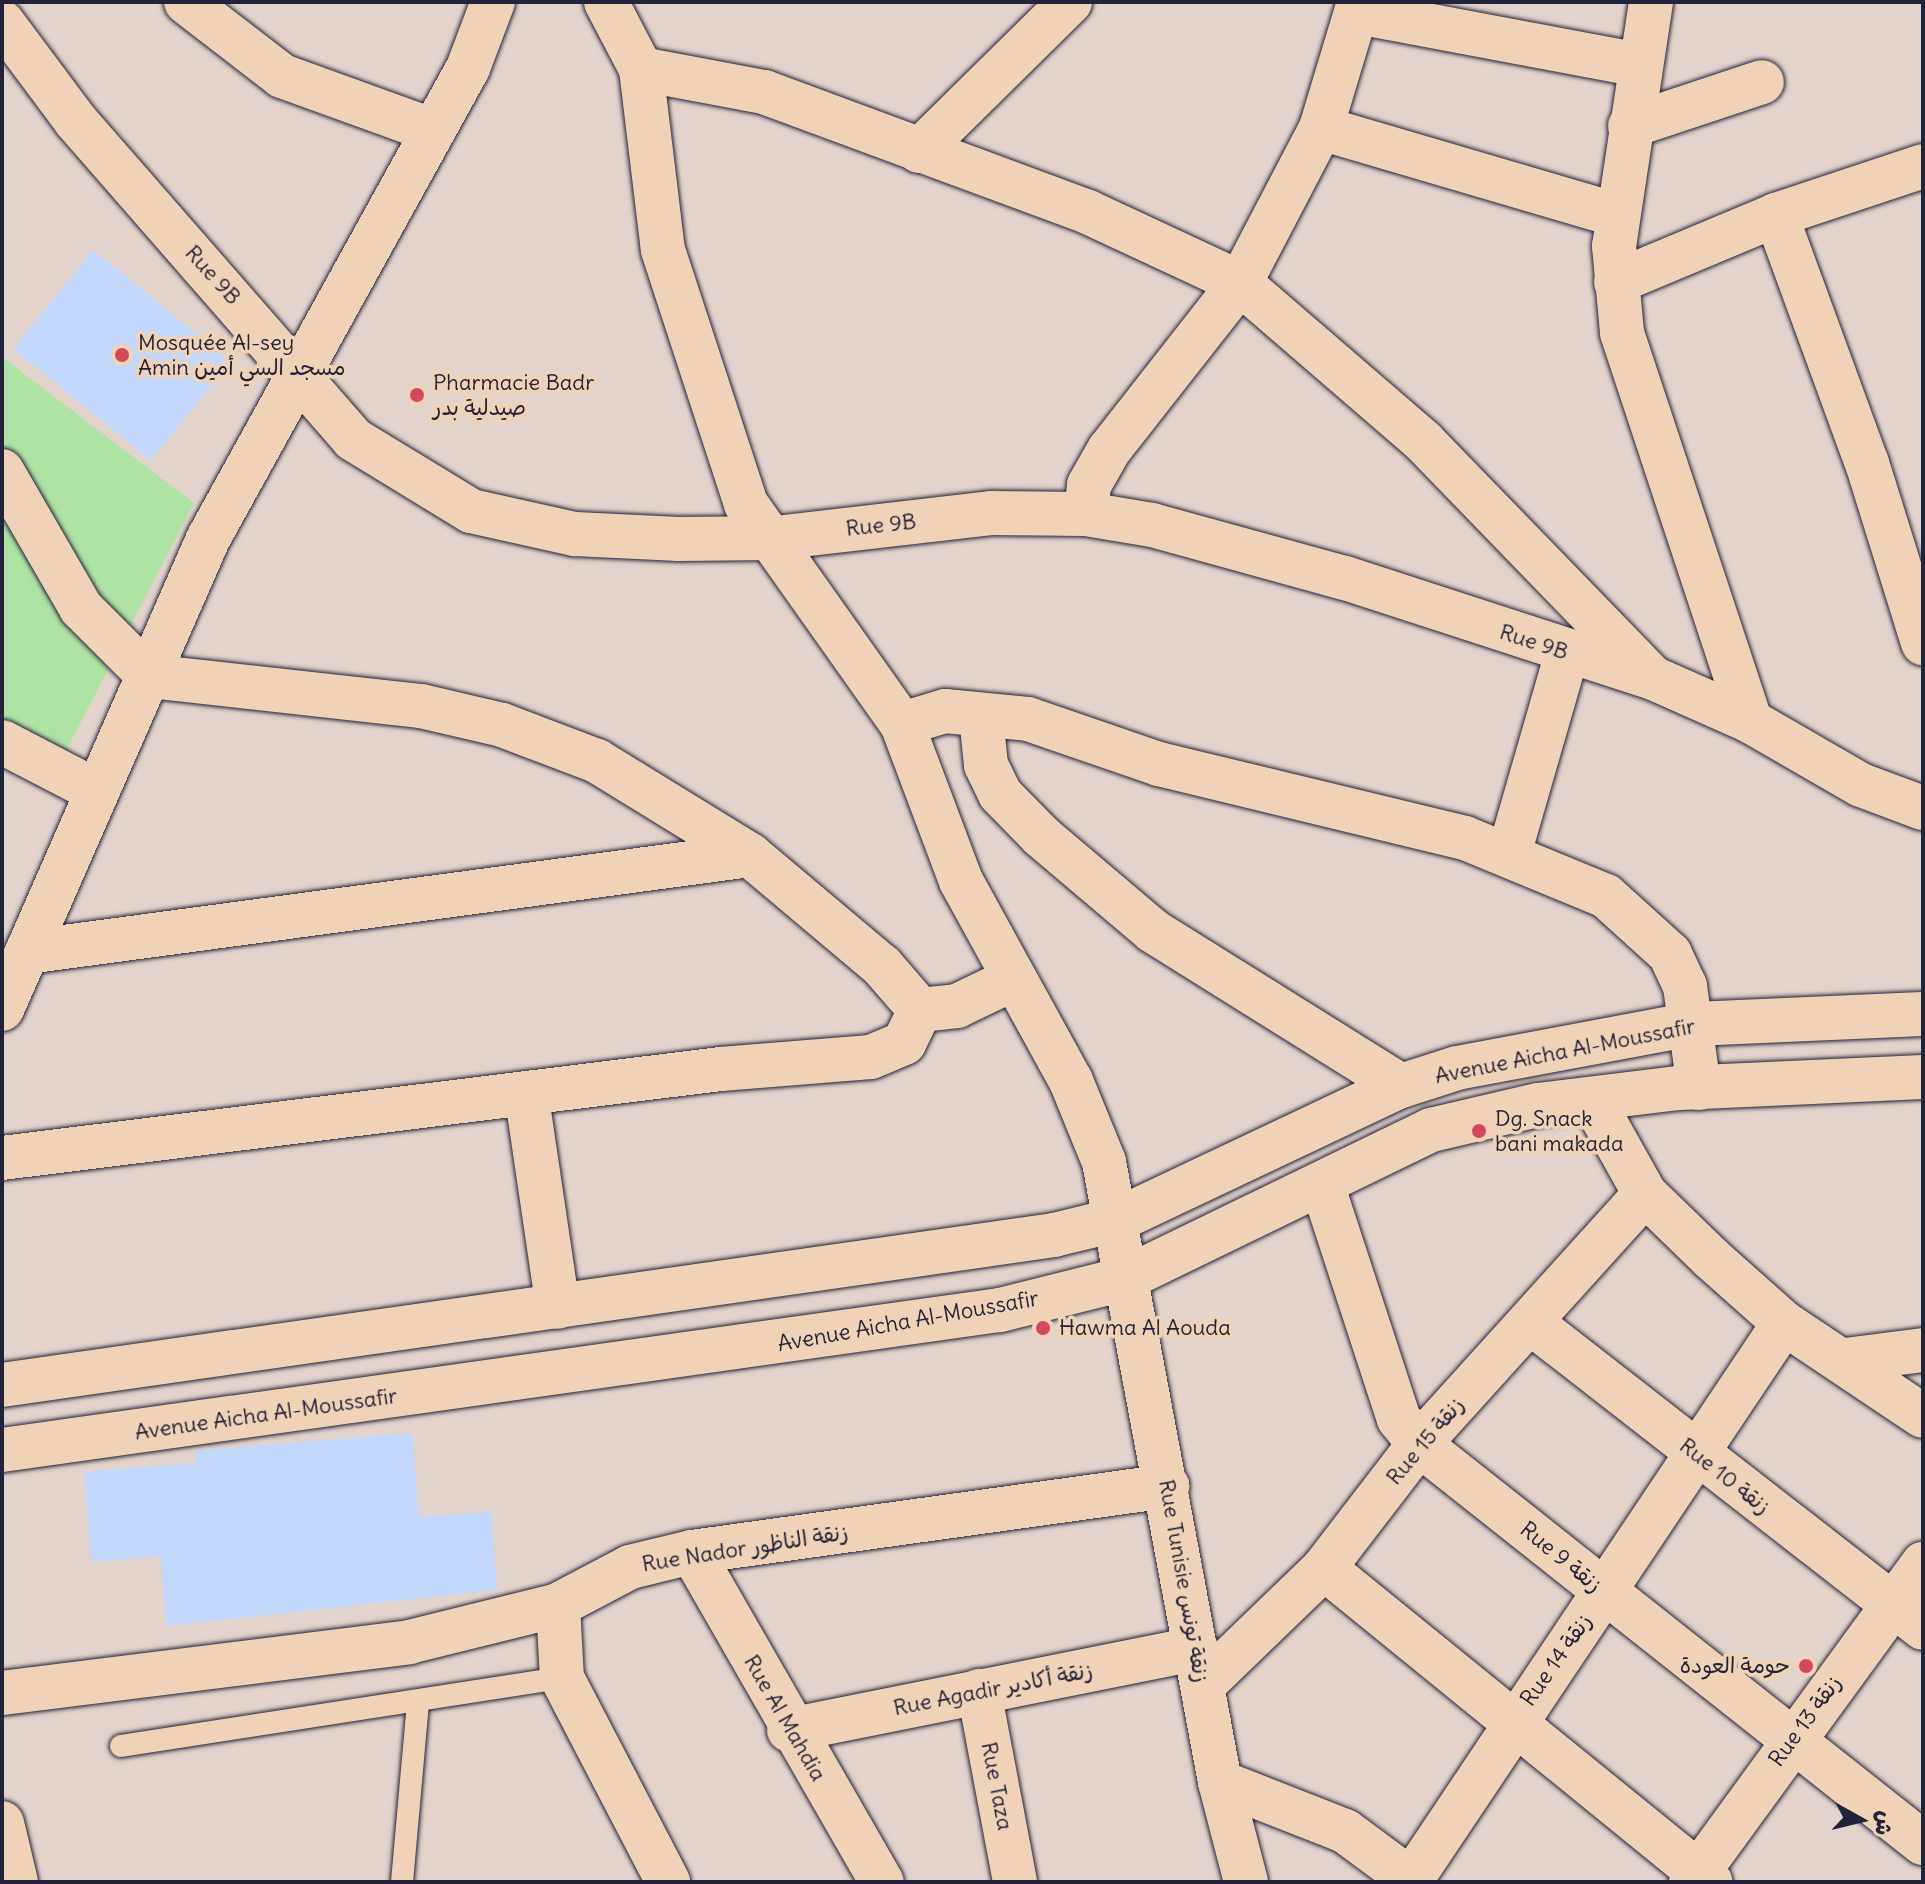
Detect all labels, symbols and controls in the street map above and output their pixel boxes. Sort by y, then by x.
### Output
street label: Rue 9B [180,240,246,310]
place label: Mosquée Al-sey Amin مسجد السي أمين [138,329,346,380]
marker: Mosquée Al-sey Amin مسجد السي أمين [113,346,131,364]
place label: Pharmacie Badr صيدلية بدر [433,369,594,420]
marker: Pharmacie Badr صيدلية بدر [408,386,426,404]
street label: Rue 9B [844,508,918,542]
street label: Rue 9B [1496,619,1572,665]
street label: Avenue Aicha Al-Moussafir [1433,1013,1697,1089]
place label: Dg. Snack bani makada [1495,1105,1624,1156]
marker: Dg. Snack bani makada [1470,1122,1488,1140]
street label: Avenue Aicha Al-Moussafir [775,1285,1041,1357]
place label: Hawma Al Aouda [1059,1315,1231,1341]
marker: Hawma Al Aouda [1034,1319,1052,1337]
street label: Avenue Aicha Al-Moussafir [133,1383,399,1445]
street label: Rue 15 زنقة [1381,1392,1469,1490]
street label: Rue 10 زنقة [1674,1432,1776,1520]
street label: Rue Tunisie زنقة تونس [1153,1477,1215,1685]
street label: Rue 9 زنقة [1515,1516,1607,1598]
street label: Rue Nador زنقة الناظور [640,1519,850,1577]
street label: Rue 14 زنقة [1515,1609,1597,1711]
street label: Rue Al Mahdia [738,1650,832,1786]
place label: حومة العودة [1680,1653,1790,1679]
street label: Rue Agadir زنقة أكادير [891,1657,1095,1721]
marker: حومة العودة [1797,1657,1815,1675]
street label: Rue 13 زنقة [1763,1670,1847,1772]
street label: Rue Taza [976,1740,1018,1832]
north arrow [1821,1780,1901,1860]
text: ش [1869,1809,1900,1837]

